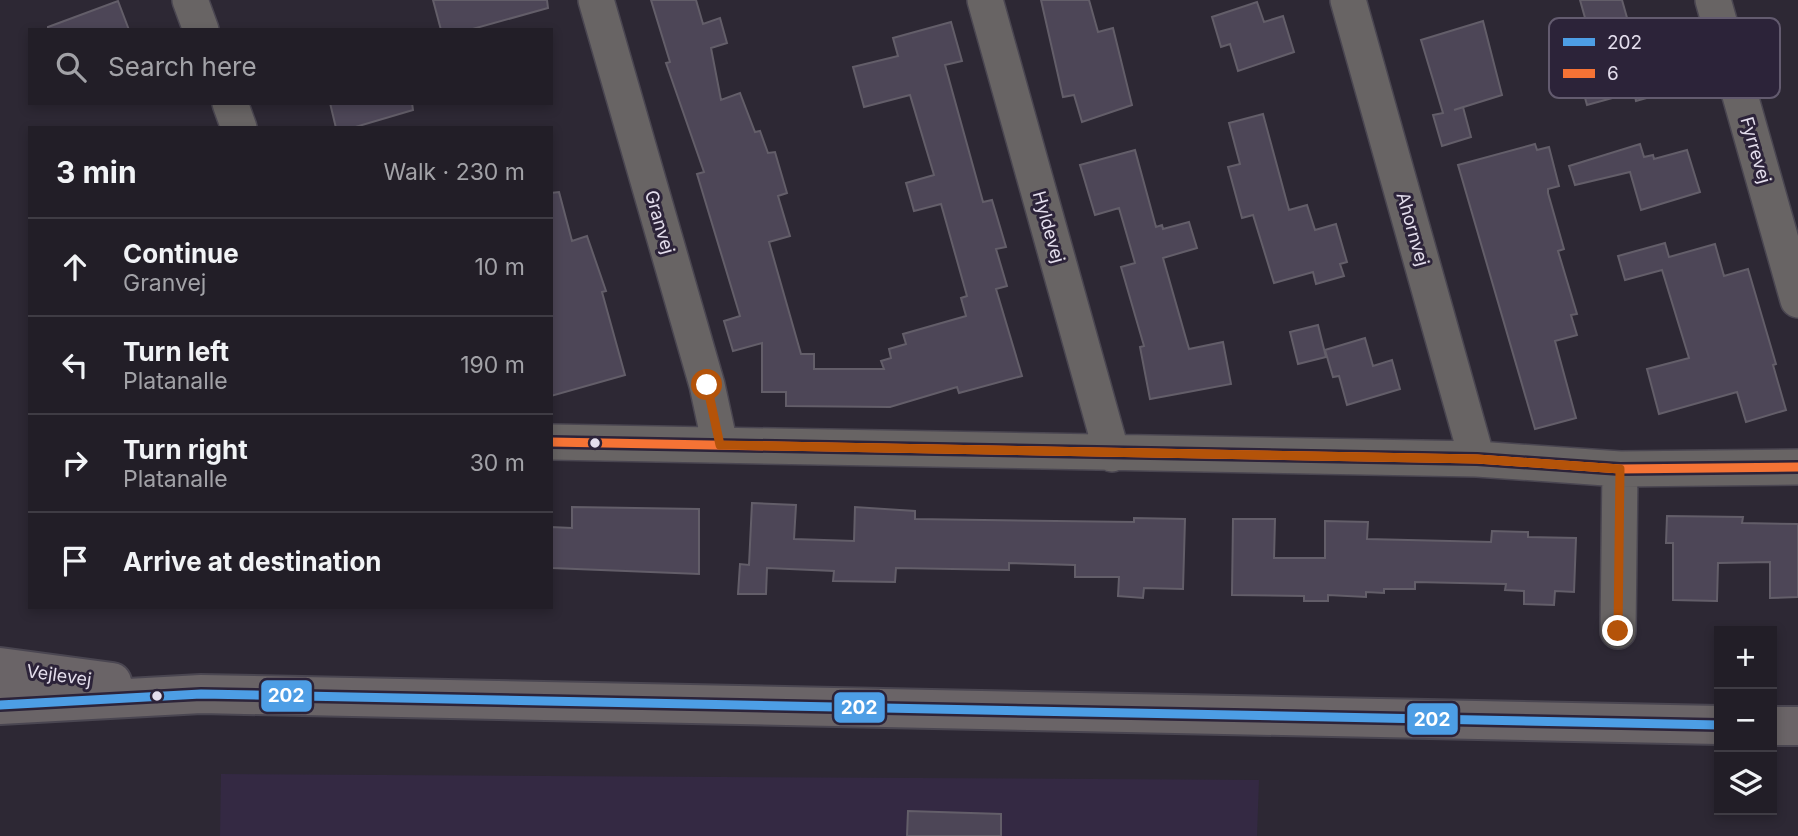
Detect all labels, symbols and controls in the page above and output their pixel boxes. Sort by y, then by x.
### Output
legend [1549,18,1780,98]
search box [28,28,553,105]
text: 202 [1607,31,1642,54]
icon: search [52,48,90,86]
text: Search here [108,51,257,82]
text: 6 [1607,62,1619,85]
street label: Fyrrevej [1736,114,1776,186]
text: 3 min [56,154,137,190]
text: Walk · 230 m [383,158,525,186]
street label: Granvej [641,188,679,256]
street label: Hyldevej [1029,189,1069,265]
street label: Ahornvej [1392,190,1434,268]
text: Continue [123,238,239,269]
icon: ahead [56,248,94,286]
text: 10 m [475,253,525,281]
text: Granvej [123,269,206,297]
text: Turn left [123,336,229,367]
icon: left [56,346,94,384]
text: 190 m [460,351,525,379]
text: Platanalle [123,367,228,395]
route start [691,369,722,400]
text: Turn right [123,434,248,465]
unlabelled marker [588,436,602,450]
icon: right [56,444,94,482]
text: 30 m [470,449,525,477]
text: Platanalle [123,465,228,493]
icon: arrive [56,542,94,580]
text: Arrive at destination [123,546,382,577]
route end [1602,615,1633,646]
map controls [1714,626,1777,815]
button: + [1714,626,1777,689]
street label: Vejlevej [25,660,93,690]
line badge: 202 [260,679,313,713]
text: 202 [268,684,304,707]
unlabelled marker [150,689,164,703]
button: − [1714,689,1777,752]
line badge: 202 [833,691,886,724]
text: 202 [841,696,877,719]
line badge: 202 [1406,702,1459,736]
text: 202 [1414,708,1450,731]
button: layers [1714,752,1777,815]

